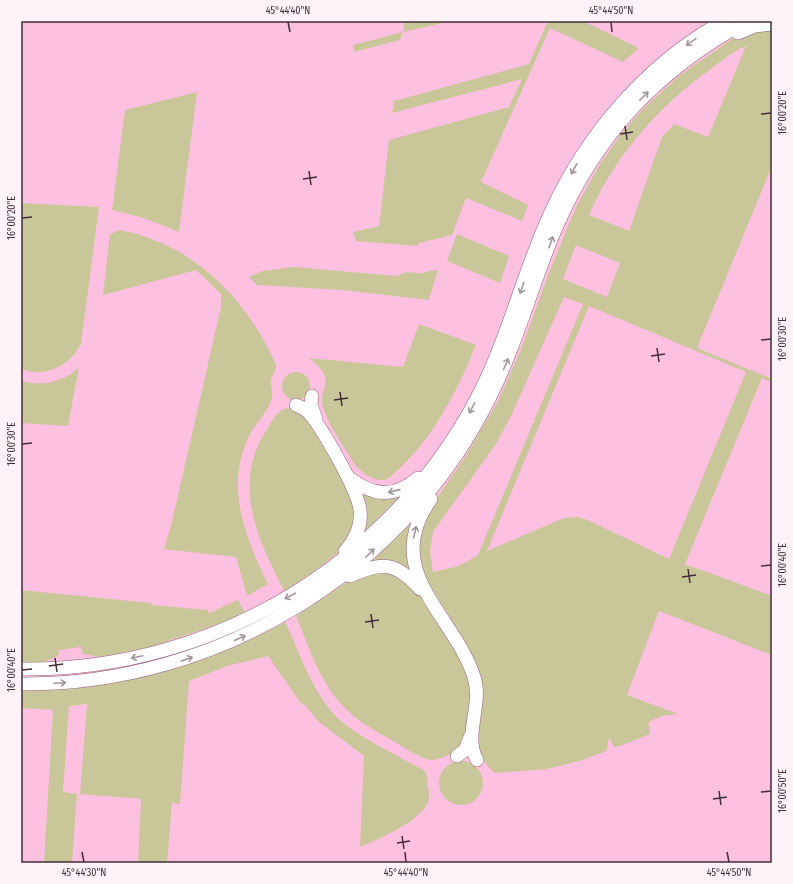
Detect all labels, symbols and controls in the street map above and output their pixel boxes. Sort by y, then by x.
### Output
text: 45°44'40"N [266,5,310,17]
text: 45°44'50"N [589,5,633,17]
one-way arrow [685,38,696,46]
text: 16°00'20"E [777,91,789,135]
one-way arrow [639,92,649,101]
one-way arrow [569,163,577,175]
text: 16°00'20"E [6,196,18,240]
one-way arrow [547,237,555,249]
one-way arrow [518,282,525,295]
text: 16°00'30"E [777,317,789,361]
one-way arrow [502,358,510,370]
one-way arrow [467,402,475,414]
text: 16°00'30"E [6,422,18,466]
one-way arrow [388,488,401,495]
one-way arrow [412,526,420,539]
text: 16°00'40"E [777,543,789,587]
one-way arrow [365,548,375,558]
one-way arrow [285,593,297,600]
one-way arrow [234,634,246,641]
text: 16°00'40"E [6,648,18,692]
one-way arrow [131,653,144,661]
one-way arrow [181,654,193,662]
one-way arrow [53,679,66,687]
text: 16°00'50"E [777,769,789,813]
text: 45°44'30"N [62,867,106,879]
text: 45°44'40"N [384,867,428,879]
text: 45°44'50"N [707,867,751,879]

